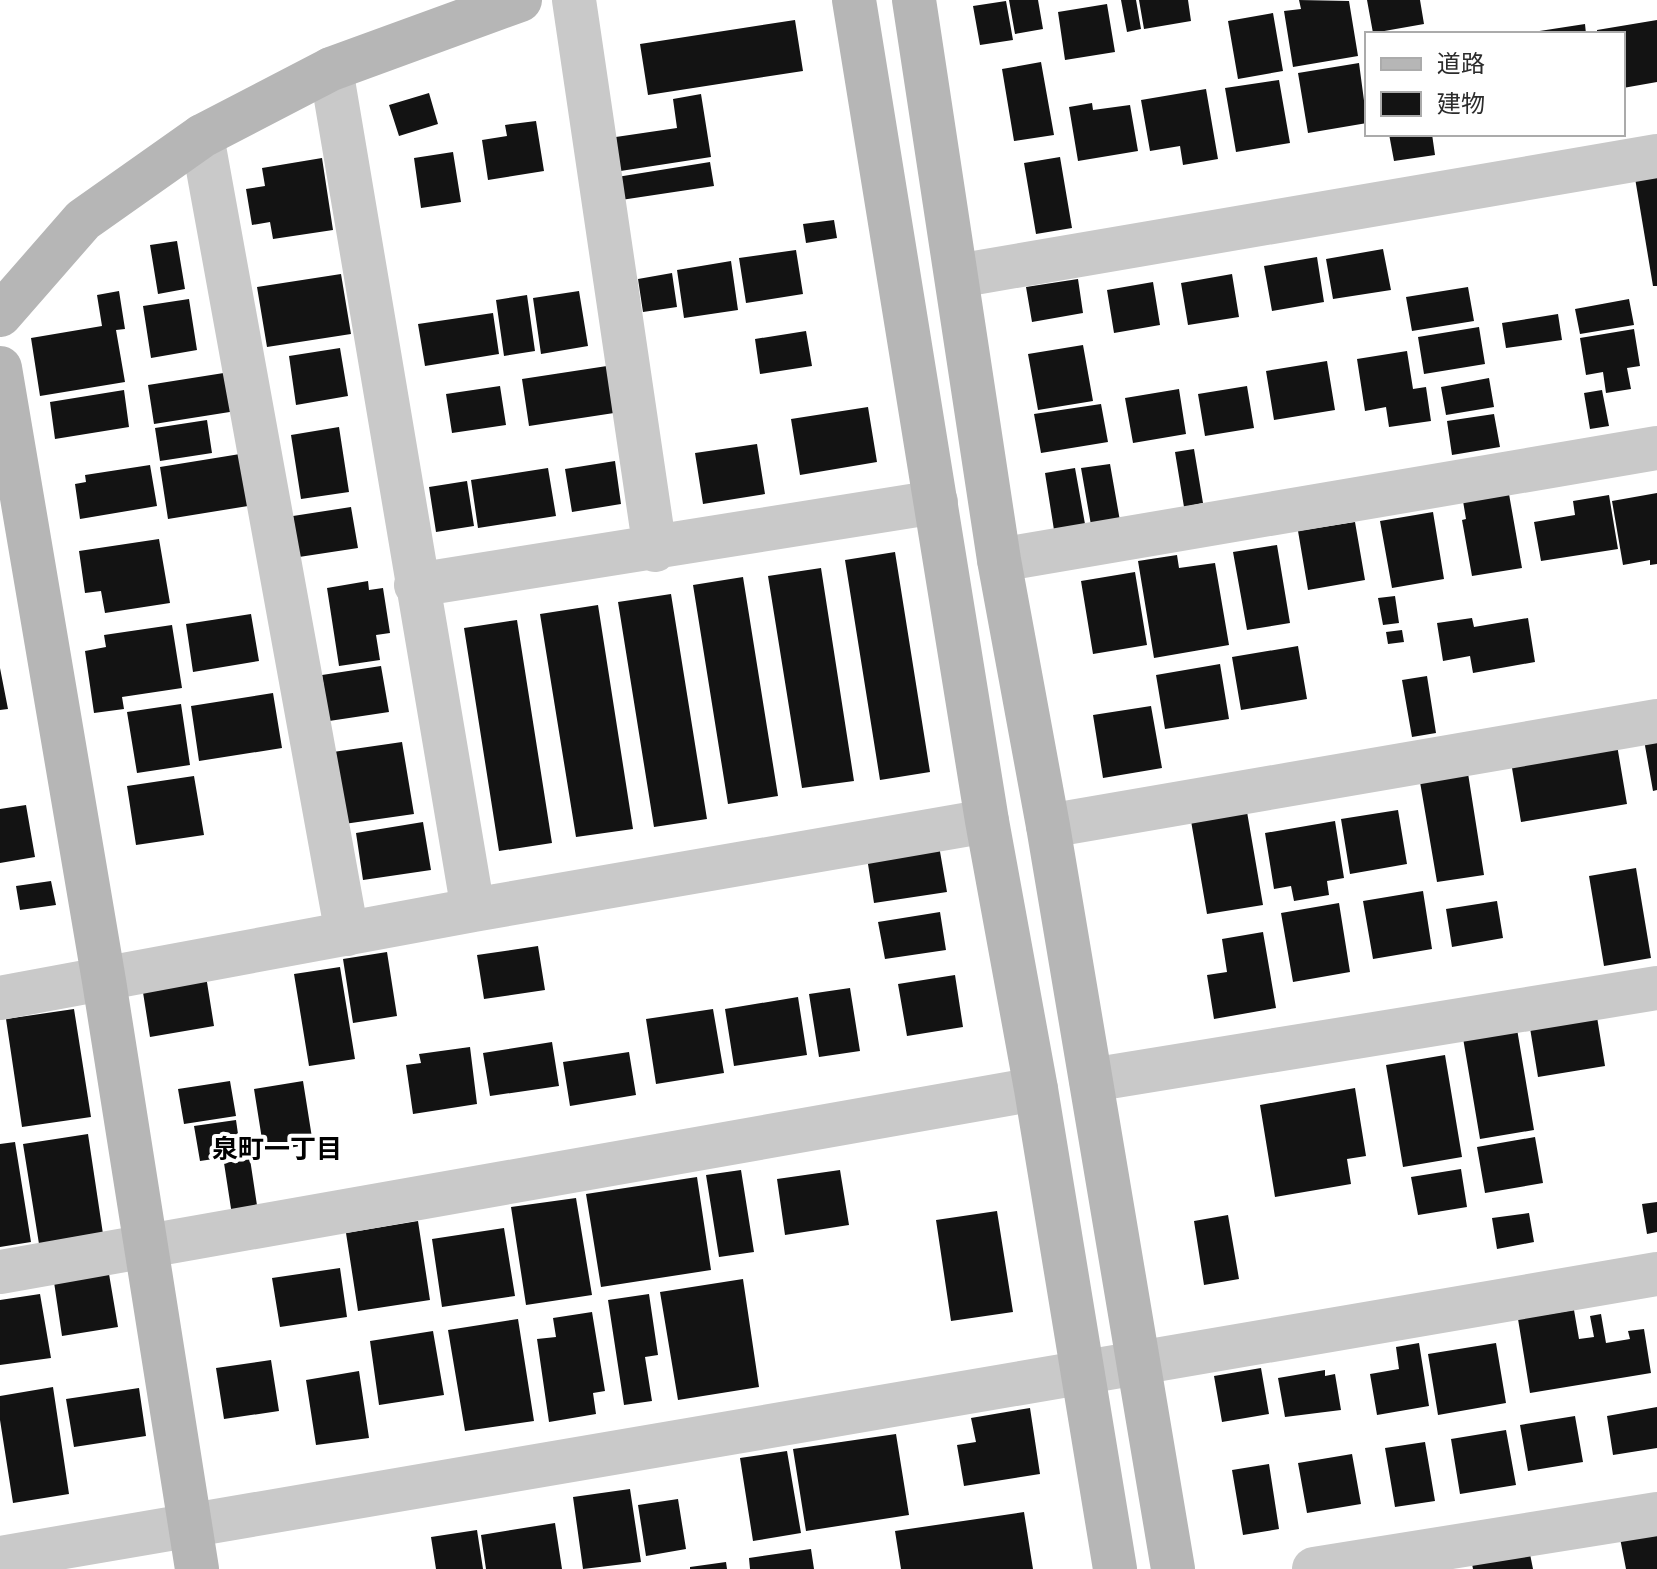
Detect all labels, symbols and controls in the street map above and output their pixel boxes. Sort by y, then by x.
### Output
legend [1365,32,1625,136]
text: 道路 [1437,47,1485,79]
text: 建物 [1437,87,1485,119]
district label: 泉町一丁目 [212,1131,342,1165]

